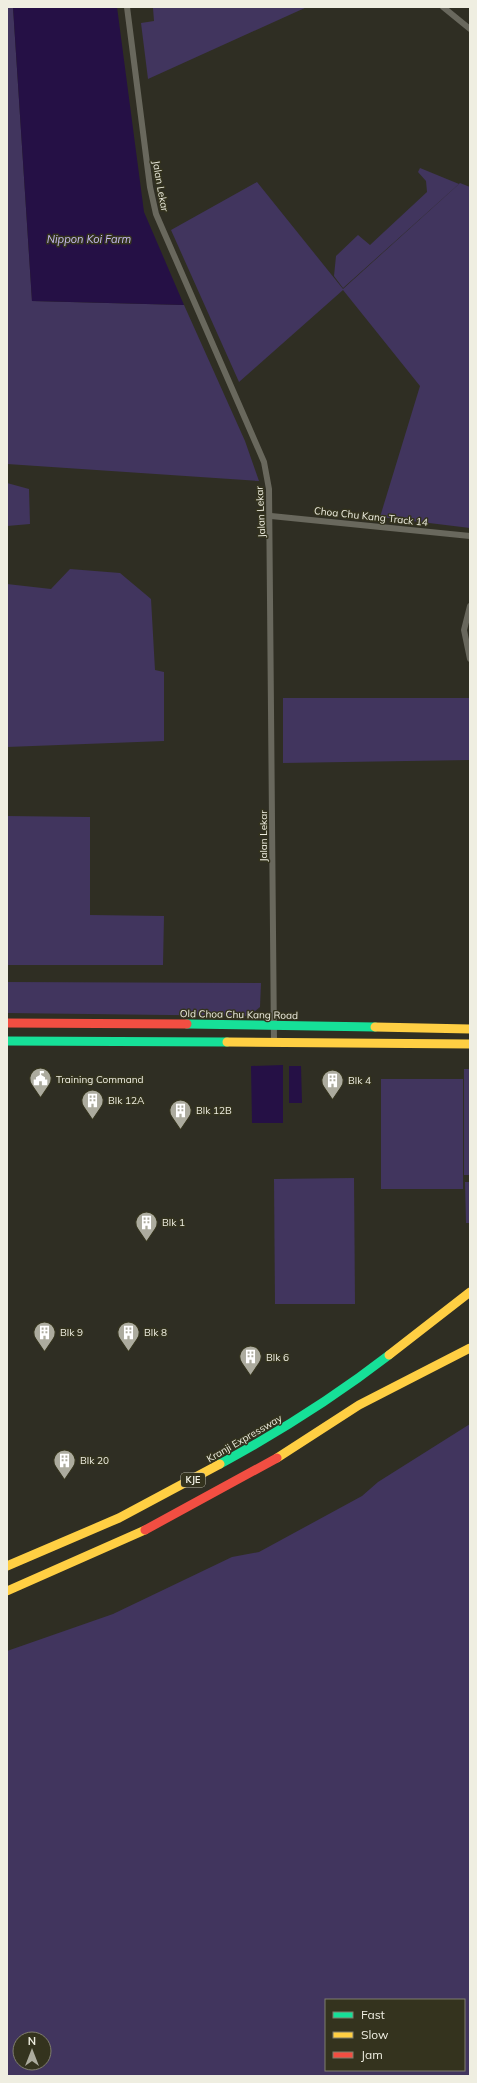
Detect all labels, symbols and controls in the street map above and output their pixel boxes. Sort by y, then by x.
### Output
street label: Jalan Lekar [150,159,171,213]
water label: Nippon Koi Farm [47,232,132,246]
street label: Jalan Lekar [253,485,268,538]
street label: Choa Chu Kang Track 14 [313,504,429,529]
street label: Jalan Lekar [257,810,270,862]
street label: Old Choa Chu Kang Road [180,1007,298,1022]
public building icon: Training Command [28,1066,54,1099]
building icon: Blk 4 [319,1067,345,1100]
place label: Training Command [56,1073,144,1086]
place label: Blk 4 [348,1074,371,1087]
building icon: Blk 12A [80,1087,106,1120]
place label: Blk 12A [108,1094,145,1107]
building icon: Blk 12B [167,1097,193,1130]
place label: Blk 12B [196,1104,232,1117]
building icon: Blk 1 [133,1209,159,1242]
place label: Blk 1 [162,1216,185,1229]
building icon: Blk 9 [31,1319,57,1352]
building icon: Blk 8 [116,1319,142,1352]
place label: Blk 9 [60,1326,83,1339]
place label: Blk 8 [144,1326,167,1339]
building icon: Blk 6 [238,1344,264,1377]
place label: Blk 6 [266,1351,289,1364]
street label: Kranji Expressway [204,1411,285,1465]
building icon: Blk 20 [52,1447,78,1480]
place label: Blk 20 [80,1454,109,1467]
road number: KJE [181,1473,205,1487]
legend [325,1999,465,2071]
text: Fast [361,2007,385,2022]
text: Slow [361,2027,389,2042]
north arrow [12,2031,52,2071]
text: N [28,2034,36,2048]
text: Jam [361,2047,383,2062]

